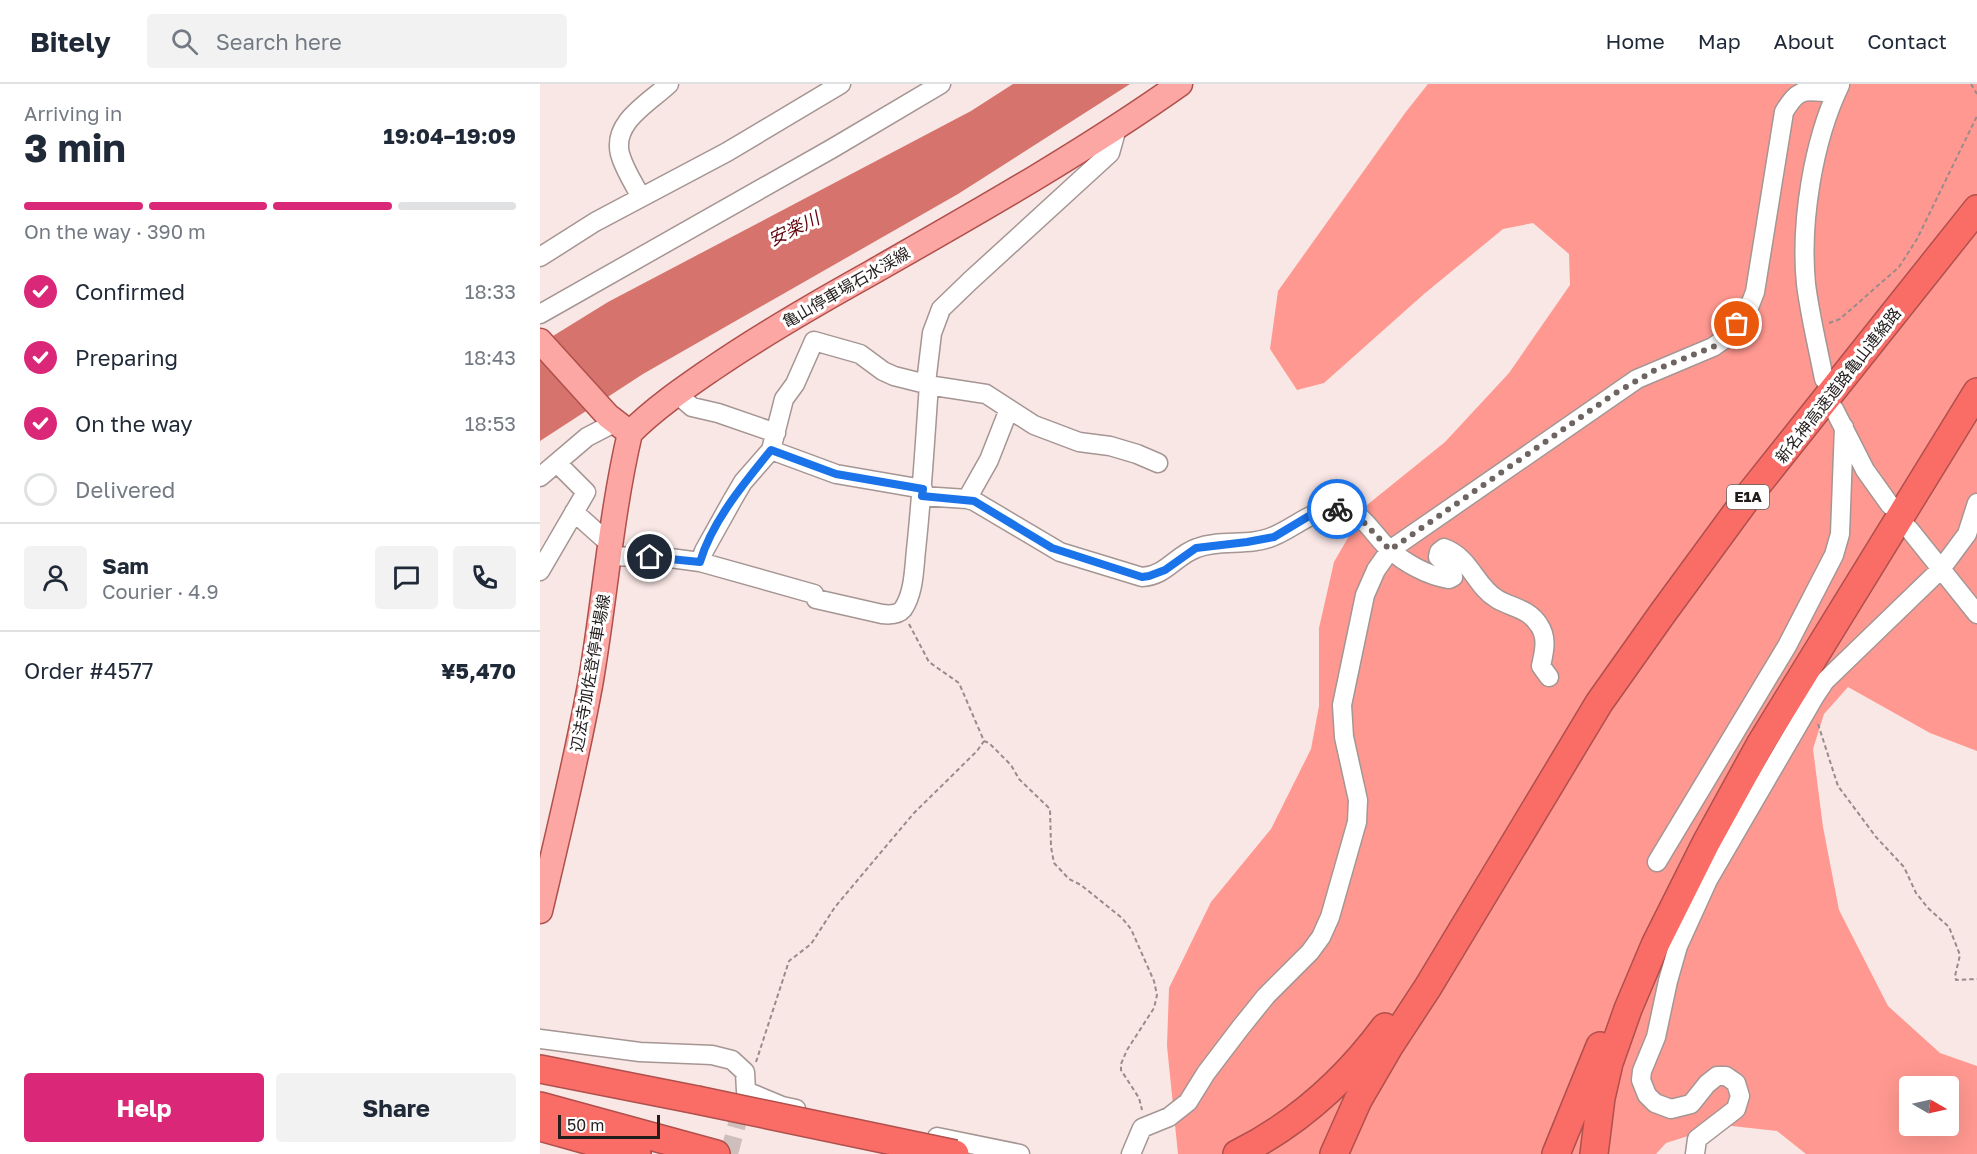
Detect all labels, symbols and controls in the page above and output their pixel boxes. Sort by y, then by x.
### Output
search box [147,14,567,68]
text: Bitely [30,25,111,58]
icon: search [168,25,201,58]
text: Search here [216,28,342,55]
text: Home [1605,28,1665,54]
text: Map [1698,28,1741,54]
text: About [1774,28,1834,54]
text: Contact [1867,28,1947,54]
text: Arriving in [24,101,122,125]
text: 19:04–19:09 [383,122,516,149]
text: 3 min [24,124,126,171]
water label: 安楽川 [764,206,824,250]
text: On the way · 390 m [24,219,206,243]
street label: 亀山停車場石水渓線 [779,242,913,332]
icon: check [24,275,57,308]
text: Confirmed [75,278,185,305]
text: 18:33 [465,279,516,303]
pin [1711,298,1762,349]
street label: 新名神高速道路亀山連絡路 [1771,303,1905,467]
icon: bag [1720,307,1753,340]
icon: check [24,341,57,374]
text: Preparing [75,344,178,371]
text: 18:43 [464,345,516,369]
icon: check [24,407,57,440]
text: On the way [75,410,193,437]
text: 18:53 [465,411,516,435]
text: Delivered [75,476,175,503]
courier [1307,479,1367,539]
road number: E1A [1727,485,1769,509]
icon: bike [1321,493,1354,526]
pin [624,531,675,582]
icon: home [633,540,666,573]
button: person [24,546,87,609]
button: chat [375,546,438,609]
button: phone [453,546,516,609]
text: Sam [102,552,149,579]
text: Courier · 4.9 [102,579,219,603]
street label: 辺法寺加佐登停車場線 [566,592,614,754]
text: Order #4577 [24,657,153,684]
text: ¥5,470 [441,657,516,684]
button: Help [24,1073,264,1142]
button: Share [276,1073,516,1142]
north arrow [1899,1076,1959,1136]
map controls [1899,1076,1959,1136]
scale bar [558,1112,660,1140]
text: 50 m [567,1115,604,1135]

